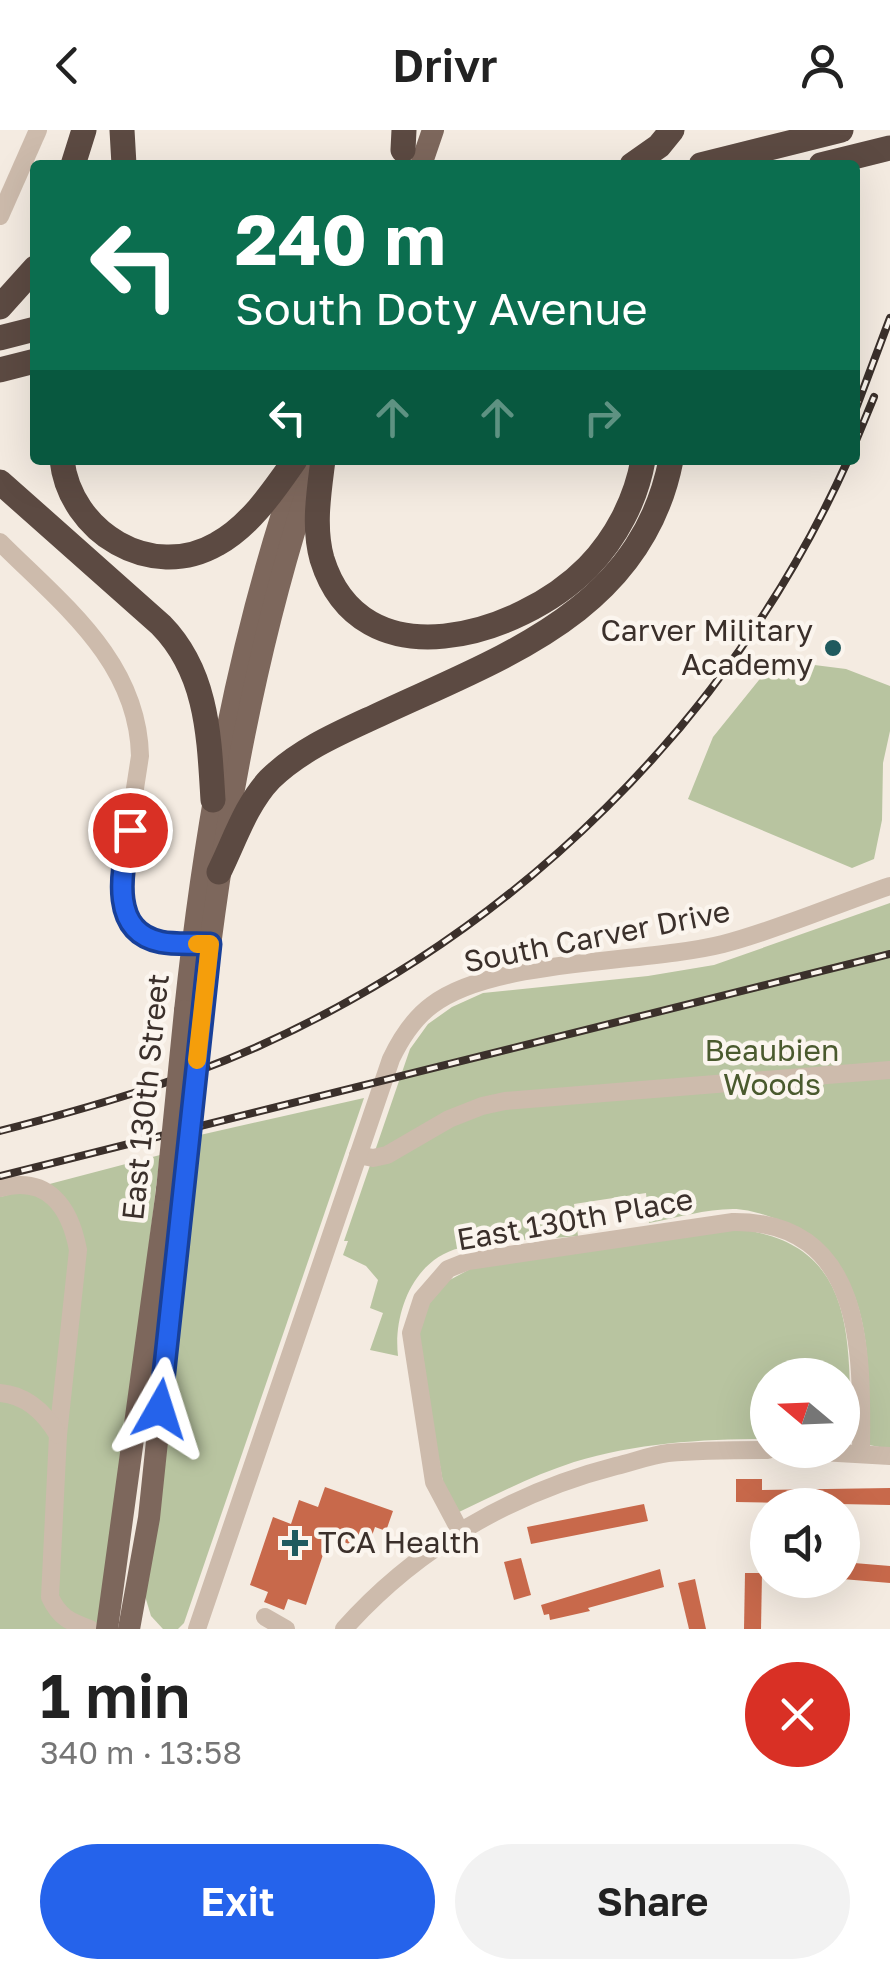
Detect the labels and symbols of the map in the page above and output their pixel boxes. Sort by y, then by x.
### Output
place label: Carver Military Academy [600,612,813,682]
marker: Carver Military Academy [822,637,844,659]
pin [88,788,173,873]
street label: South Carver Drive [461,893,733,979]
street label: East 130th Street [114,972,176,1222]
park label: Beaubien Woods [705,1032,839,1102]
street label: East 130th Place [454,1181,696,1257]
position arrow [108,1357,212,1461]
north arrow [750,1358,860,1468]
place label: TCA Health [318,1524,480,1560]
marker: TCA Health [282,1530,308,1556]

